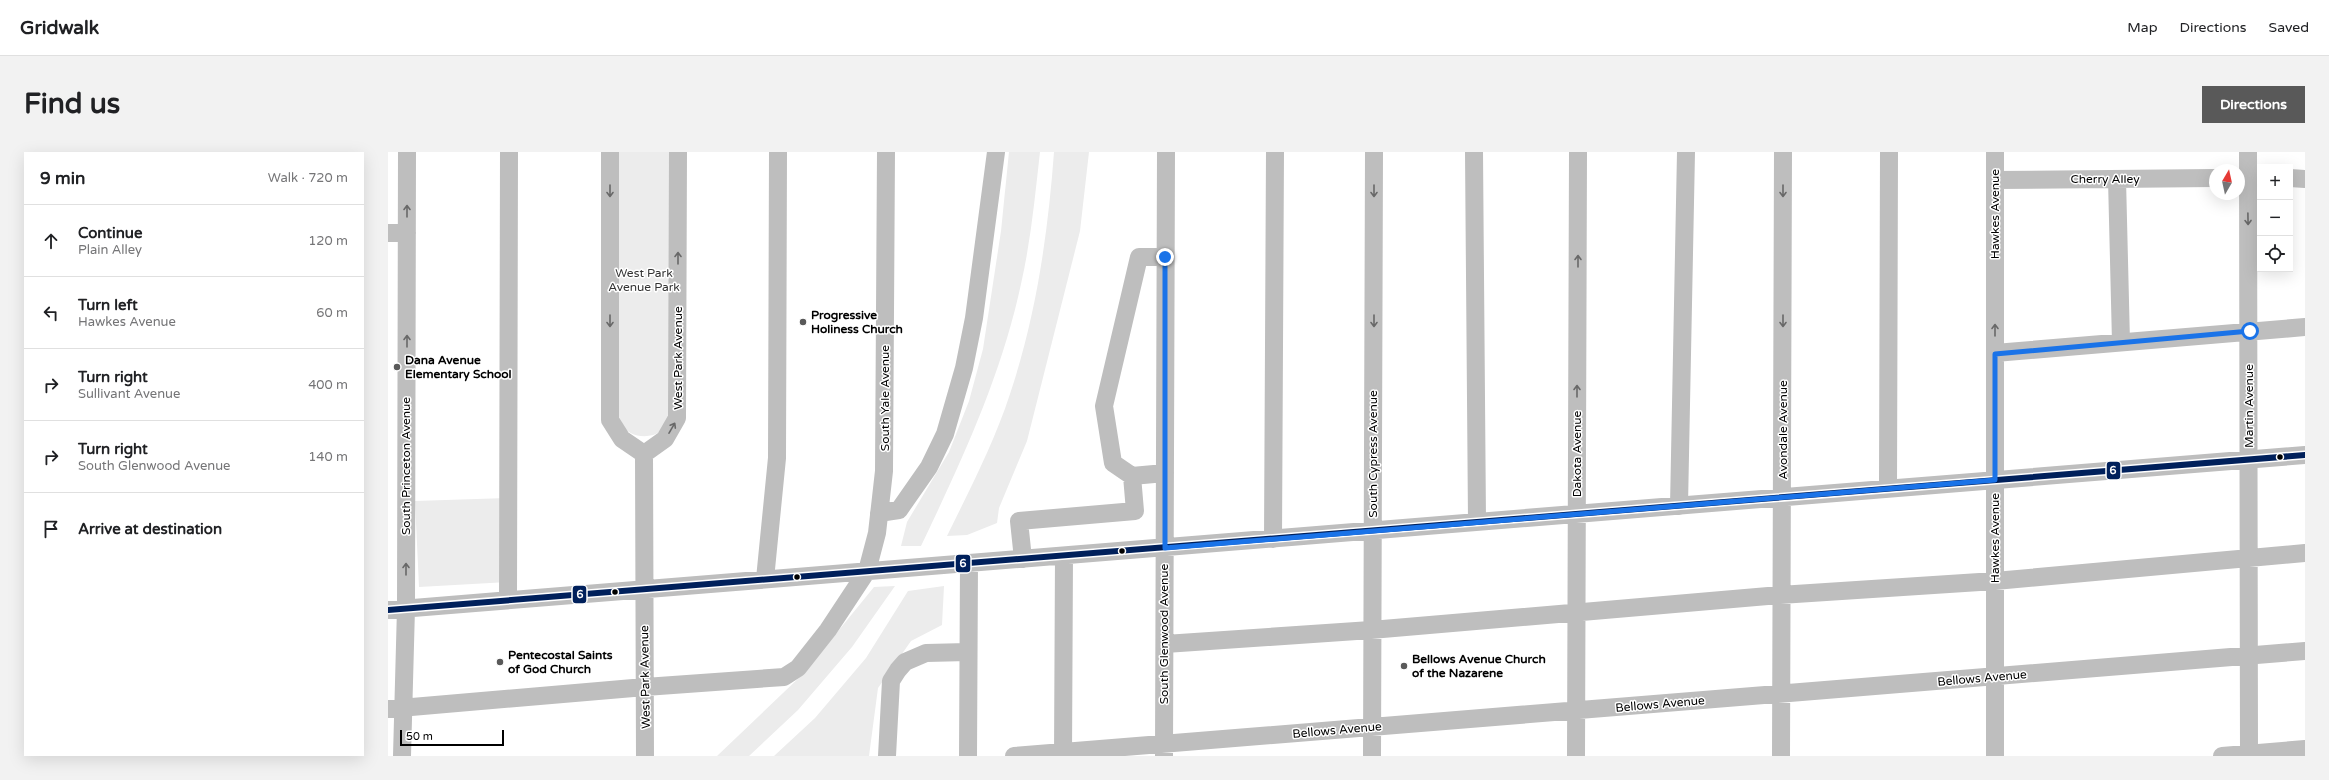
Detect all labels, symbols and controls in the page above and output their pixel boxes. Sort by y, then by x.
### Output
text: Gridwalk [20,17,99,39]
text: Map [2127,19,2158,36]
text: Directions [2180,19,2247,36]
text: Saved [2269,19,2309,36]
button: Directions [2202,86,2305,123]
text: Find us [24,87,120,121]
north arrow [2209,164,2245,200]
map controls [2257,164,2293,272]
button: + [2257,164,2293,200]
text: 9 min [40,168,85,189]
street label: Hawkes Avenue [1988,169,2002,259]
text: Walk · 720 m [268,170,348,186]
street label: Cherry Alley [2070,172,2140,186]
one-way arrow [606,184,614,197]
one-way arrow [1370,184,1378,197]
one-way arrow [1779,184,1787,197]
button: − [2257,200,2293,236]
one-way arrow [403,205,411,218]
one-way arrow [2244,212,2252,225]
text: Continue [78,224,142,242]
icon: ahead [40,230,62,252]
text: 120 m [308,233,348,249]
button: locate [2257,236,2293,272]
text: Plain Alley [78,242,142,258]
route end [1156,248,1174,266]
one-way arrow [674,252,682,265]
one-way arrow [1574,255,1582,268]
park label: West Park Avenue Park [608,266,680,294]
text: Turn left [78,296,138,314]
icon: left [40,302,62,324]
text: 60 m [316,305,348,321]
street label: West Park Avenue [671,306,685,410]
place label: Progressive Holiness Church [811,308,903,336]
text: Hawkes Avenue [78,314,176,330]
one-way arrow [606,314,614,327]
one-way arrow [1370,314,1378,327]
one-way arrow [1779,314,1787,327]
marker: Progressive Holiness Church [798,317,808,327]
route start [2241,322,2259,340]
one-way arrow [1991,324,1999,337]
one-way arrow [403,335,411,348]
street label: South Yale Avenue [878,345,892,451]
place label: Dana Avenue Elementary School [405,353,512,382]
marker: Dana Avenue Elementary School [392,362,402,372]
street label: Martin Avenue [2242,364,2256,448]
text: Turn right [78,368,148,386]
icon: right [40,374,62,396]
text: 400 m [308,377,348,393]
street label: Avondale Avenue [1776,380,1790,480]
one-way arrow [1573,385,1581,398]
text: Sullivant Avenue [78,386,180,402]
street label: South Cypress Avenue [1366,390,1380,518]
street label: South Princeton Avenue [399,397,413,535]
street label: Dakota Avenue [1570,410,1584,497]
one-way arrow [668,422,676,434]
text: Turn right [78,440,148,458]
icon: right [40,446,62,468]
text: 140 m [308,449,348,465]
unlabelled marker [2275,452,2285,462]
text: South Glenwood Avenue [78,458,230,474]
line badge: 6 [2106,461,2121,480]
text: 6 [2110,464,2117,477]
street label: Hawkes Avenue [1988,493,2002,583]
icon: arrive [40,518,62,540]
text: Arrive at destination [78,520,222,538]
unlabelled marker [1117,546,1127,556]
line badge: 6 [955,554,971,573]
text: 6 [960,557,967,570]
one-way arrow [402,563,410,576]
street label: South Glenwood Avenue [1157,563,1171,704]
unlabelled marker [792,572,802,582]
line badge: 6 [572,585,587,604]
unlabelled marker [610,587,620,597]
text: 6 [577,588,584,601]
street label: West Park Avenue [637,625,653,729]
place label: Pentecostal Saints of God Church [508,648,613,676]
place label: Bellows Avenue Church of the Nazarene [1412,652,1546,680]
marker: Pentecostal Saints of God Church [495,657,505,667]
marker: Bellows Avenue Church of the Nazarene [1399,661,1409,671]
street label: Bellows Avenue [1937,667,2027,689]
street label: Bellows Avenue [1615,693,1705,715]
street label: Bellows Avenue [1292,719,1382,741]
scale bar [400,728,504,747]
text: 50 m [406,730,433,743]

